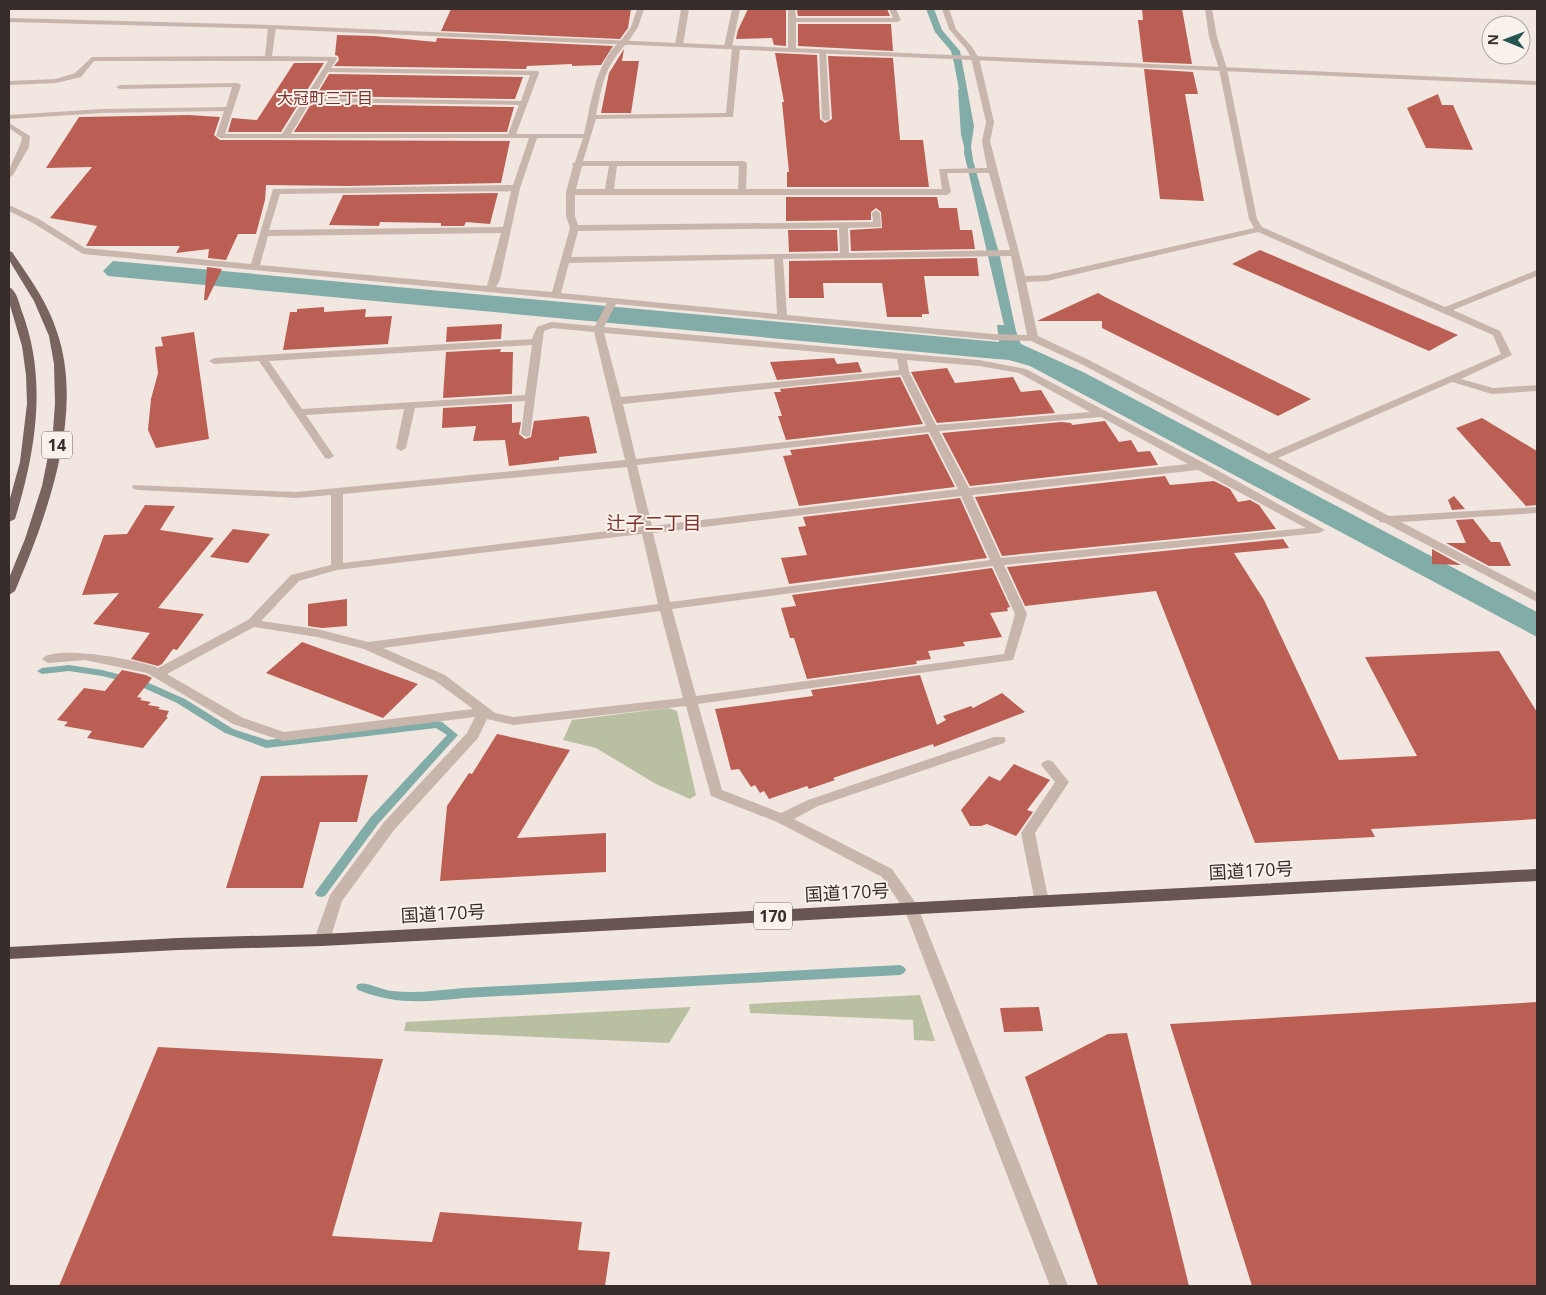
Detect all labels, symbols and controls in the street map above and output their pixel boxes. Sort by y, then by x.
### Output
north arrow [1481,15,1531,65]
text: N [1483,34,1502,46]
district label: 大冠町三丁目 [277,87,373,109]
road number: 14 [42,432,72,458]
district label: 辻子二丁目 [606,510,702,536]
street label: 国道170号 [1208,856,1294,884]
street label: 国道170号 [804,878,890,906]
street label: 国道170号 [400,899,486,927]
road number: 170 [754,902,792,929]

